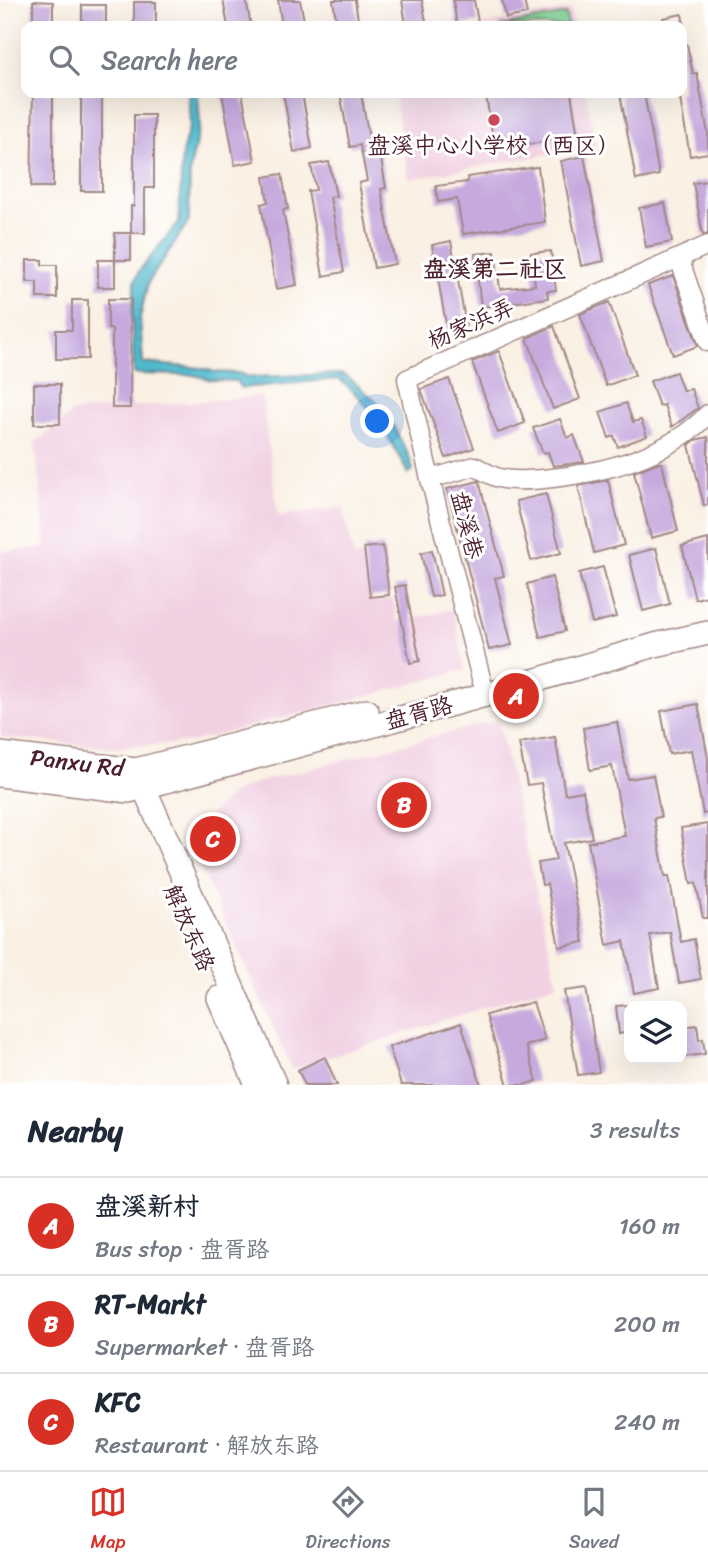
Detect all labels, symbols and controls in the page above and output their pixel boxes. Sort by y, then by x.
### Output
search box [21,21,687,98]
text: Search here [101,37,238,83]
icon: search [45,41,83,79]
marker: 盘溪中心小学校（西区） [486,112,502,128]
place label: 盘溪中心小学校（西区） [368,125,621,166]
district label: 盘溪第二社区 [423,248,567,290]
street label: 杨家浜弄 [421,287,521,361]
your location [360,404,394,438]
street label: 盘溪巷 [439,487,495,564]
pin: A [493,670,539,722]
street label: 盘胥路 [380,684,458,742]
street label: Panxu Rd [28,737,128,789]
pin: B [381,779,427,831]
pin: C [190,813,236,865]
street label: 解放东路 [152,878,226,978]
map controls [624,1001,687,1064]
button: layers [624,1001,687,1064]
text: Nearby [28,1104,123,1158]
text: 3 results [590,1110,680,1151]
text: 盘溪新村 [95,1183,199,1229]
text: A [43,1206,59,1247]
text: 160 m [619,1206,680,1247]
text: Bus stop · 盘胥路 [95,1229,269,1270]
text: RT-Markt [95,1281,206,1327]
text: B [44,1304,58,1345]
text: 200 m [614,1304,680,1345]
text: Supermarket · 盘胥路 [95,1327,314,1368]
text: KFC [95,1379,141,1425]
text: C [44,1402,58,1443]
text: 240 m [614,1402,680,1443]
text: Restaurant · 解放东路 [95,1425,319,1466]
tab: Map [89,1483,127,1558]
tab: Directions [305,1483,391,1558]
tab: Saved [569,1483,619,1558]

